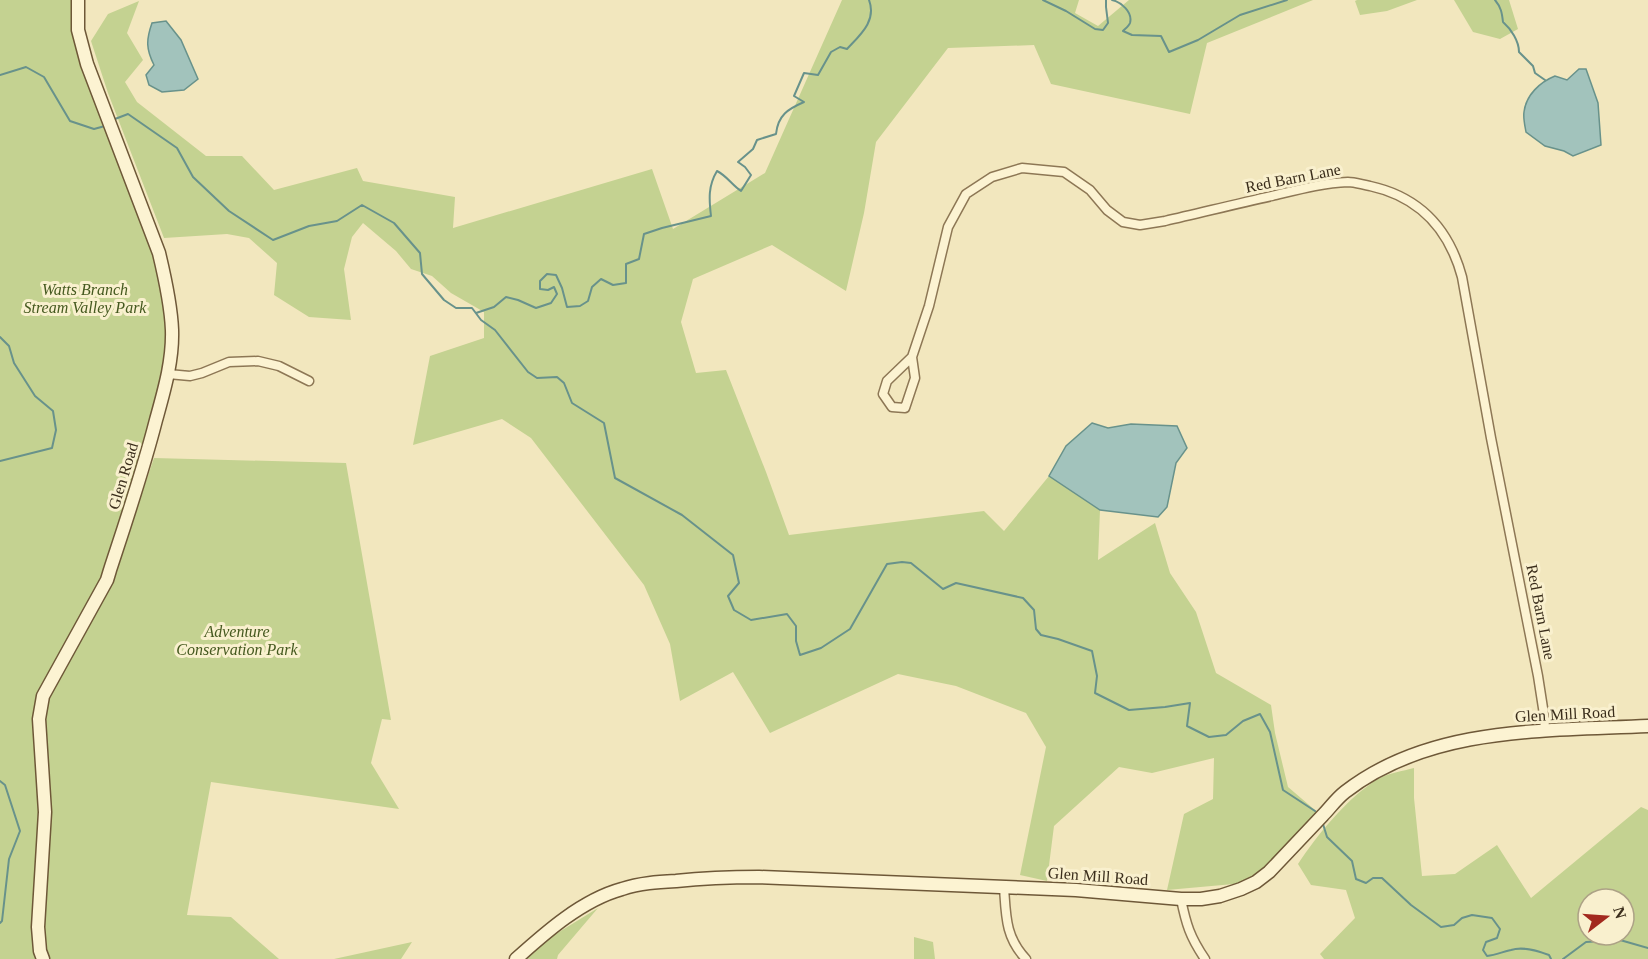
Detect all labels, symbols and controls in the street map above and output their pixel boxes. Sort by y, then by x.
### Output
street label: Red Barn Lane [1244,160,1342,196]
park label: Watts Branch Stream Valley Park [24,281,147,317]
street label: Glen Road [105,441,141,511]
street label: Red Barn Lane [1523,563,1559,661]
park label: Adventure Conservation Park [176,623,299,658]
street label: Glen Mill Road [1514,703,1616,725]
street label: Glen Mill Road [1047,864,1149,888]
north arrow [1576,887,1636,947]
text: N [1610,905,1630,921]

